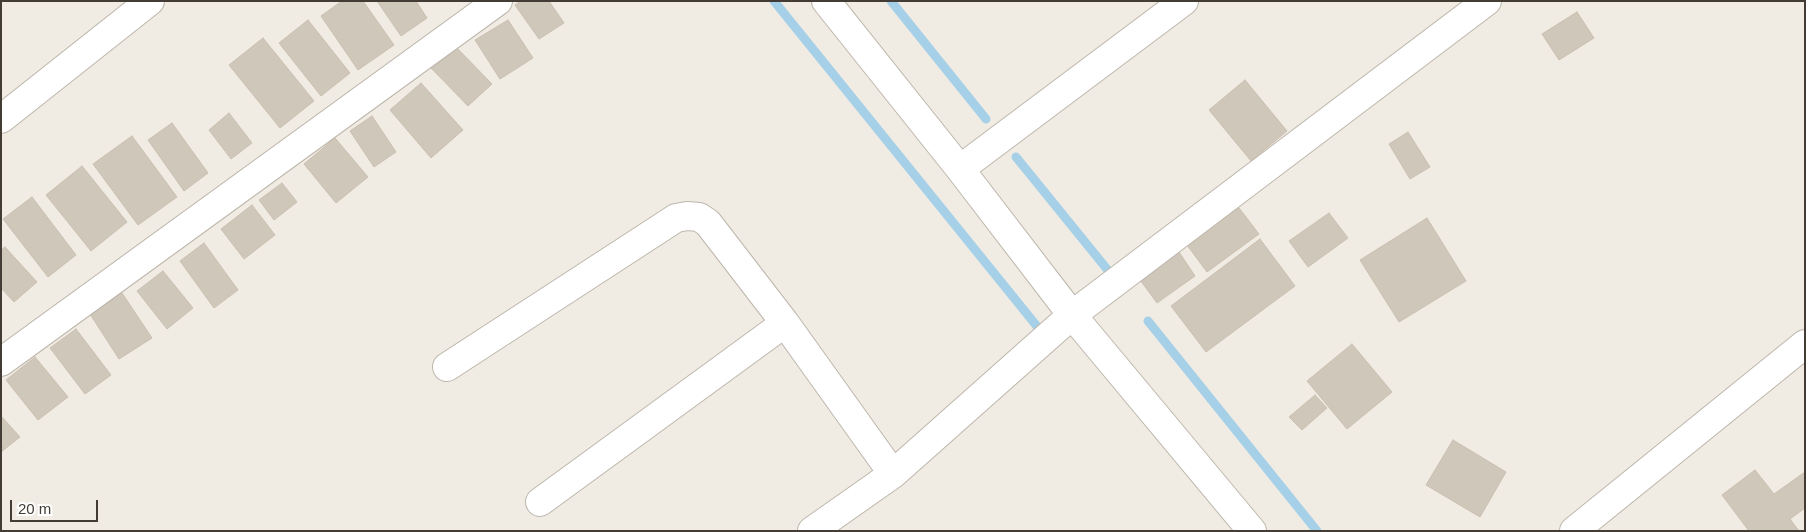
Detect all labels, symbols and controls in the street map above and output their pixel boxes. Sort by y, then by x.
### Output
scale bar [12,490,100,522]
text: 20 m [18,500,51,517]

